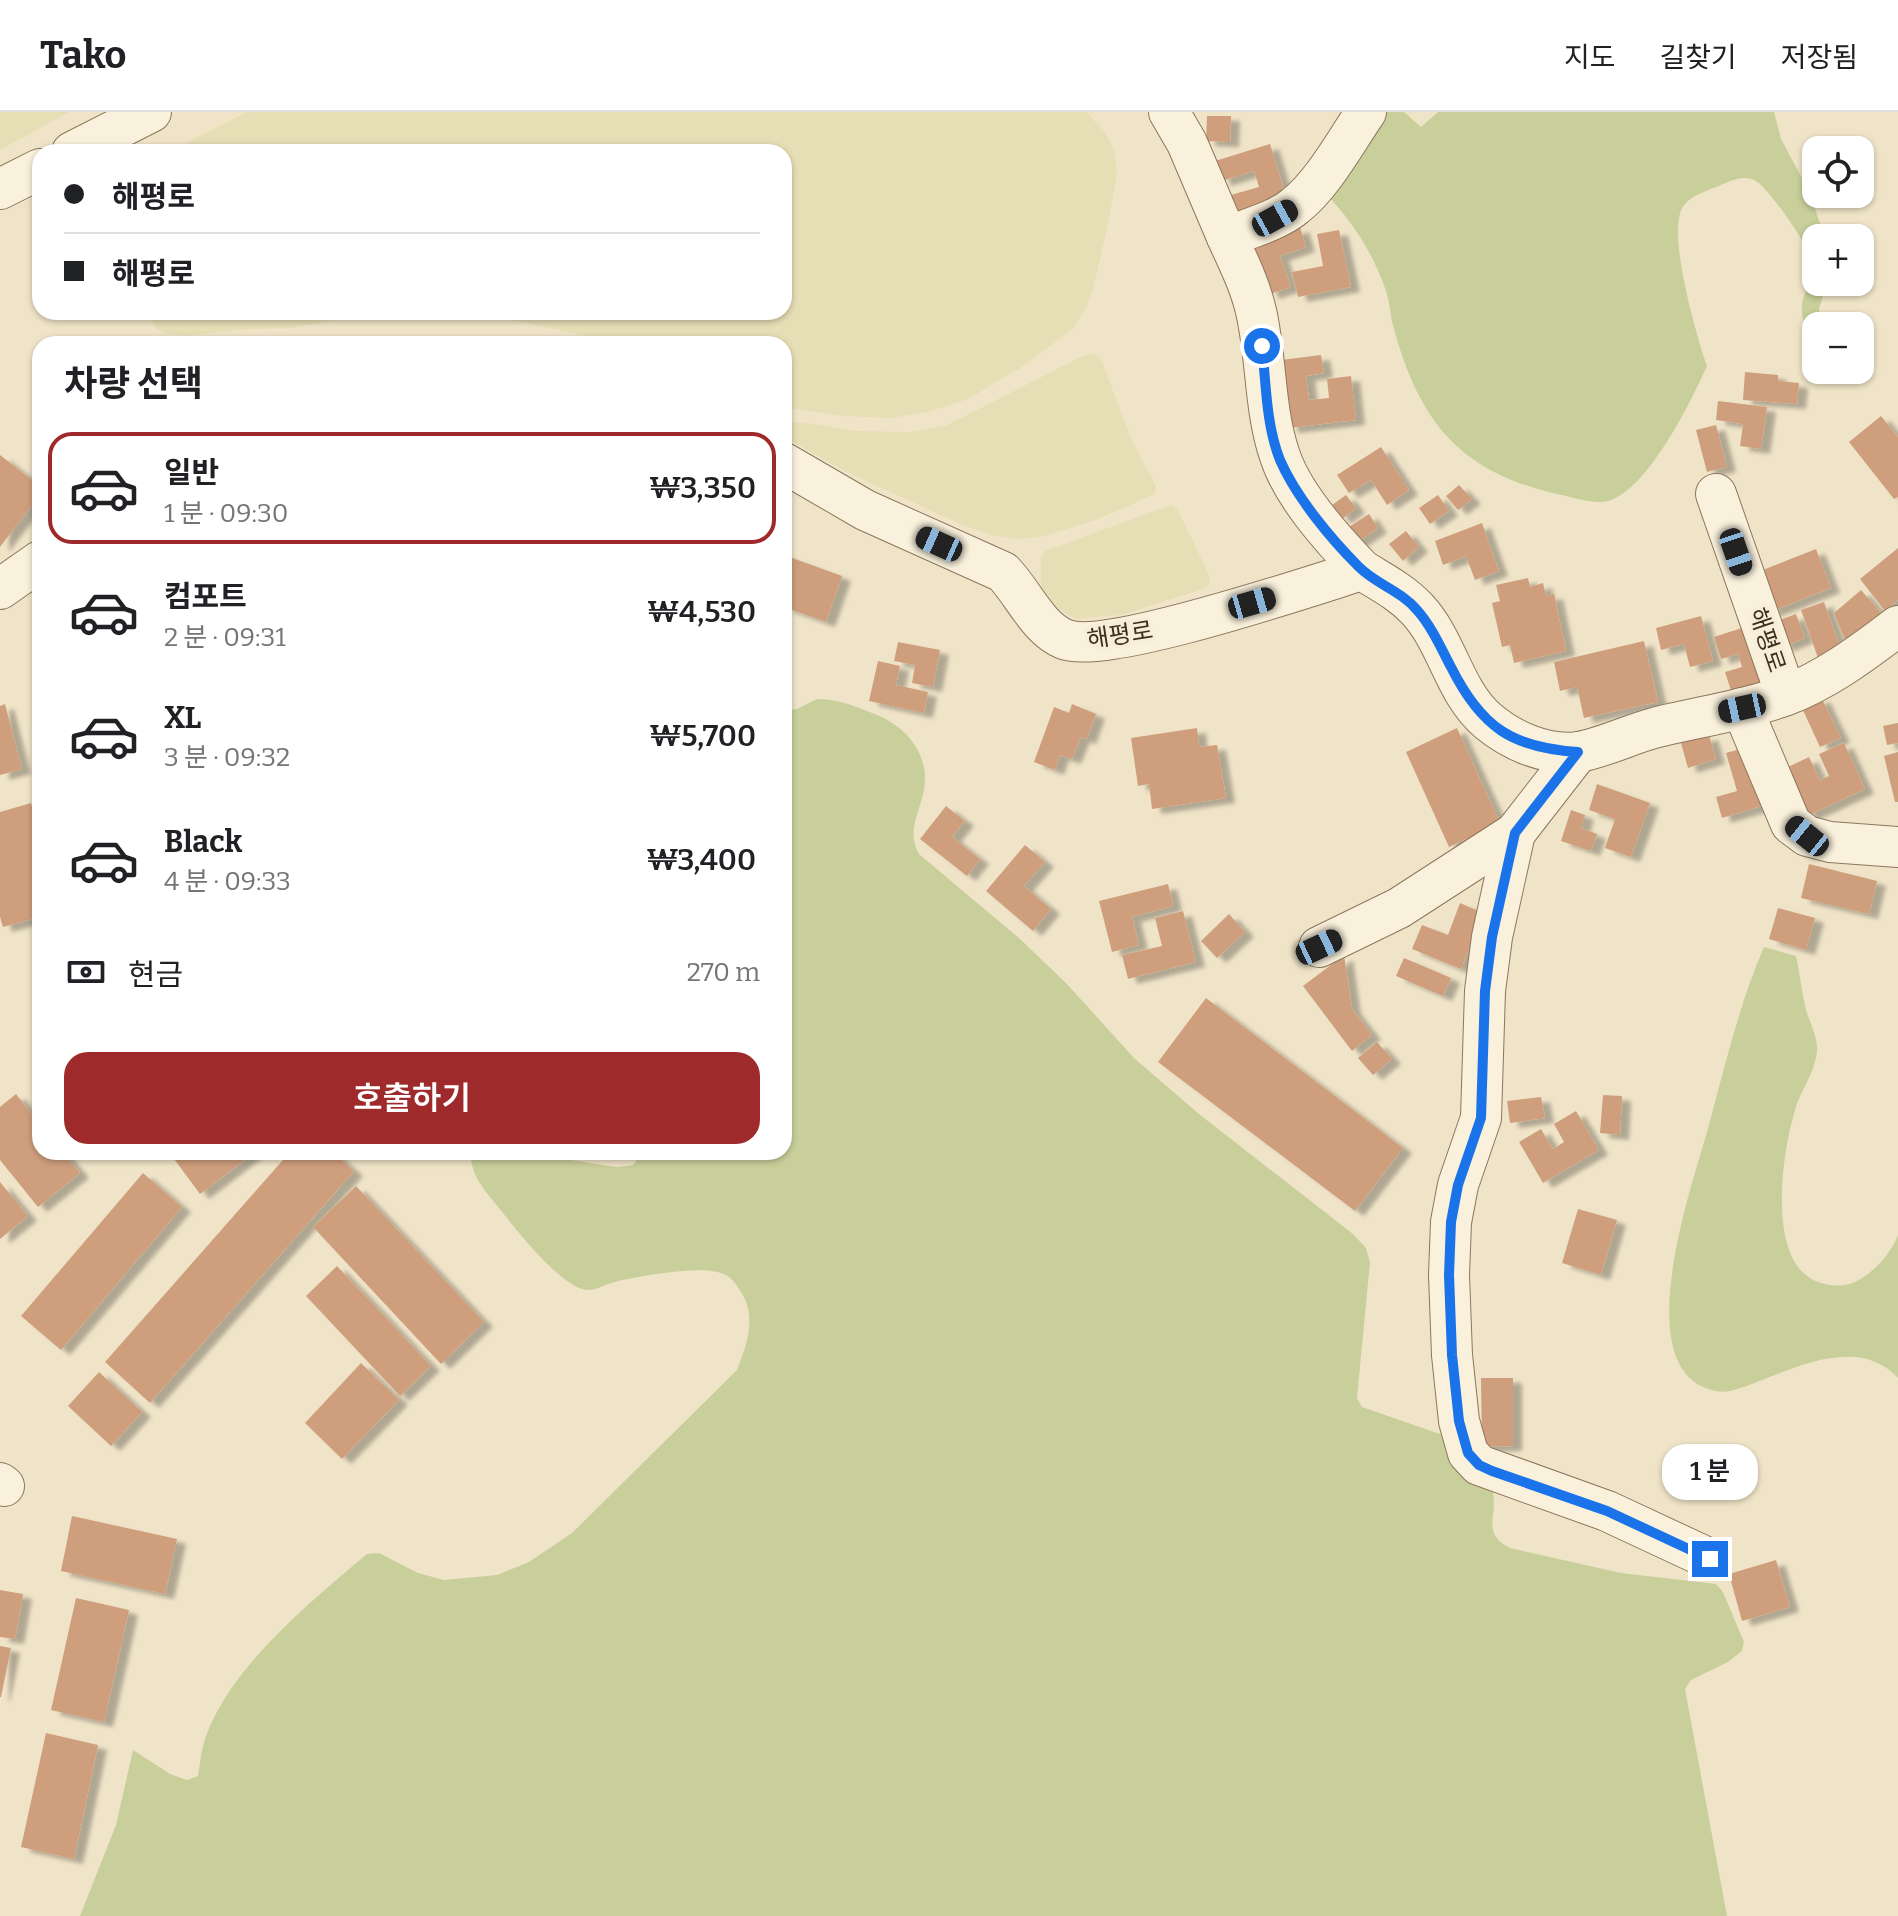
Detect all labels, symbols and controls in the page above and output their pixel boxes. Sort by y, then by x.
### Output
text: Tako [40,32,126,78]
text: 지도 [1564,41,1615,74]
text: 길찾기 [1659,41,1737,74]
text: 저장됨 [1781,41,1858,74]
map controls [1802,136,1874,384]
button: locate [1802,136,1874,208]
text: 해평로 [112,179,195,215]
car [1248,196,1302,240]
button: + [1802,224,1874,296]
text: 해평로 [112,256,195,292]
button: − [1802,312,1874,384]
route start [1244,328,1280,364]
text: 차량 선택 [64,362,203,406]
icon: car [68,452,140,524]
text: 일반 [164,455,219,491]
text: ₩3,350 [650,470,756,506]
text: 1 분 · 09:30 [164,498,288,529]
car [912,523,966,565]
car [1717,525,1755,579]
icon: car [68,576,140,648]
text: 컴포트 [164,579,247,615]
car [1226,585,1278,621]
text: ₩4,530 [648,594,756,630]
street label: 해평로 [1743,604,1791,676]
street label: 해평로 [1085,616,1155,654]
text: 2 분 · 09:31 [164,622,286,653]
car [1716,691,1768,725]
icon: car [68,700,140,772]
text: XL [164,700,201,736]
text: ₩5,700 [650,718,756,754]
text: 3 분 · 09:32 [164,742,290,773]
car [1781,812,1833,860]
icon: car [68,824,140,896]
text: Black [164,824,242,860]
text: ₩3,400 [647,842,756,878]
text: 4 분 · 09:33 [164,866,291,897]
car [1292,926,1346,968]
icon: cash [64,950,108,994]
text: 현금 [128,957,183,993]
text: 270 m [687,957,760,988]
button: 호출하기 [64,1052,760,1144]
callout: 1 분 [1662,1443,1758,1499]
text: 1 분 [1690,1456,1730,1487]
route end [1692,1541,1728,1577]

